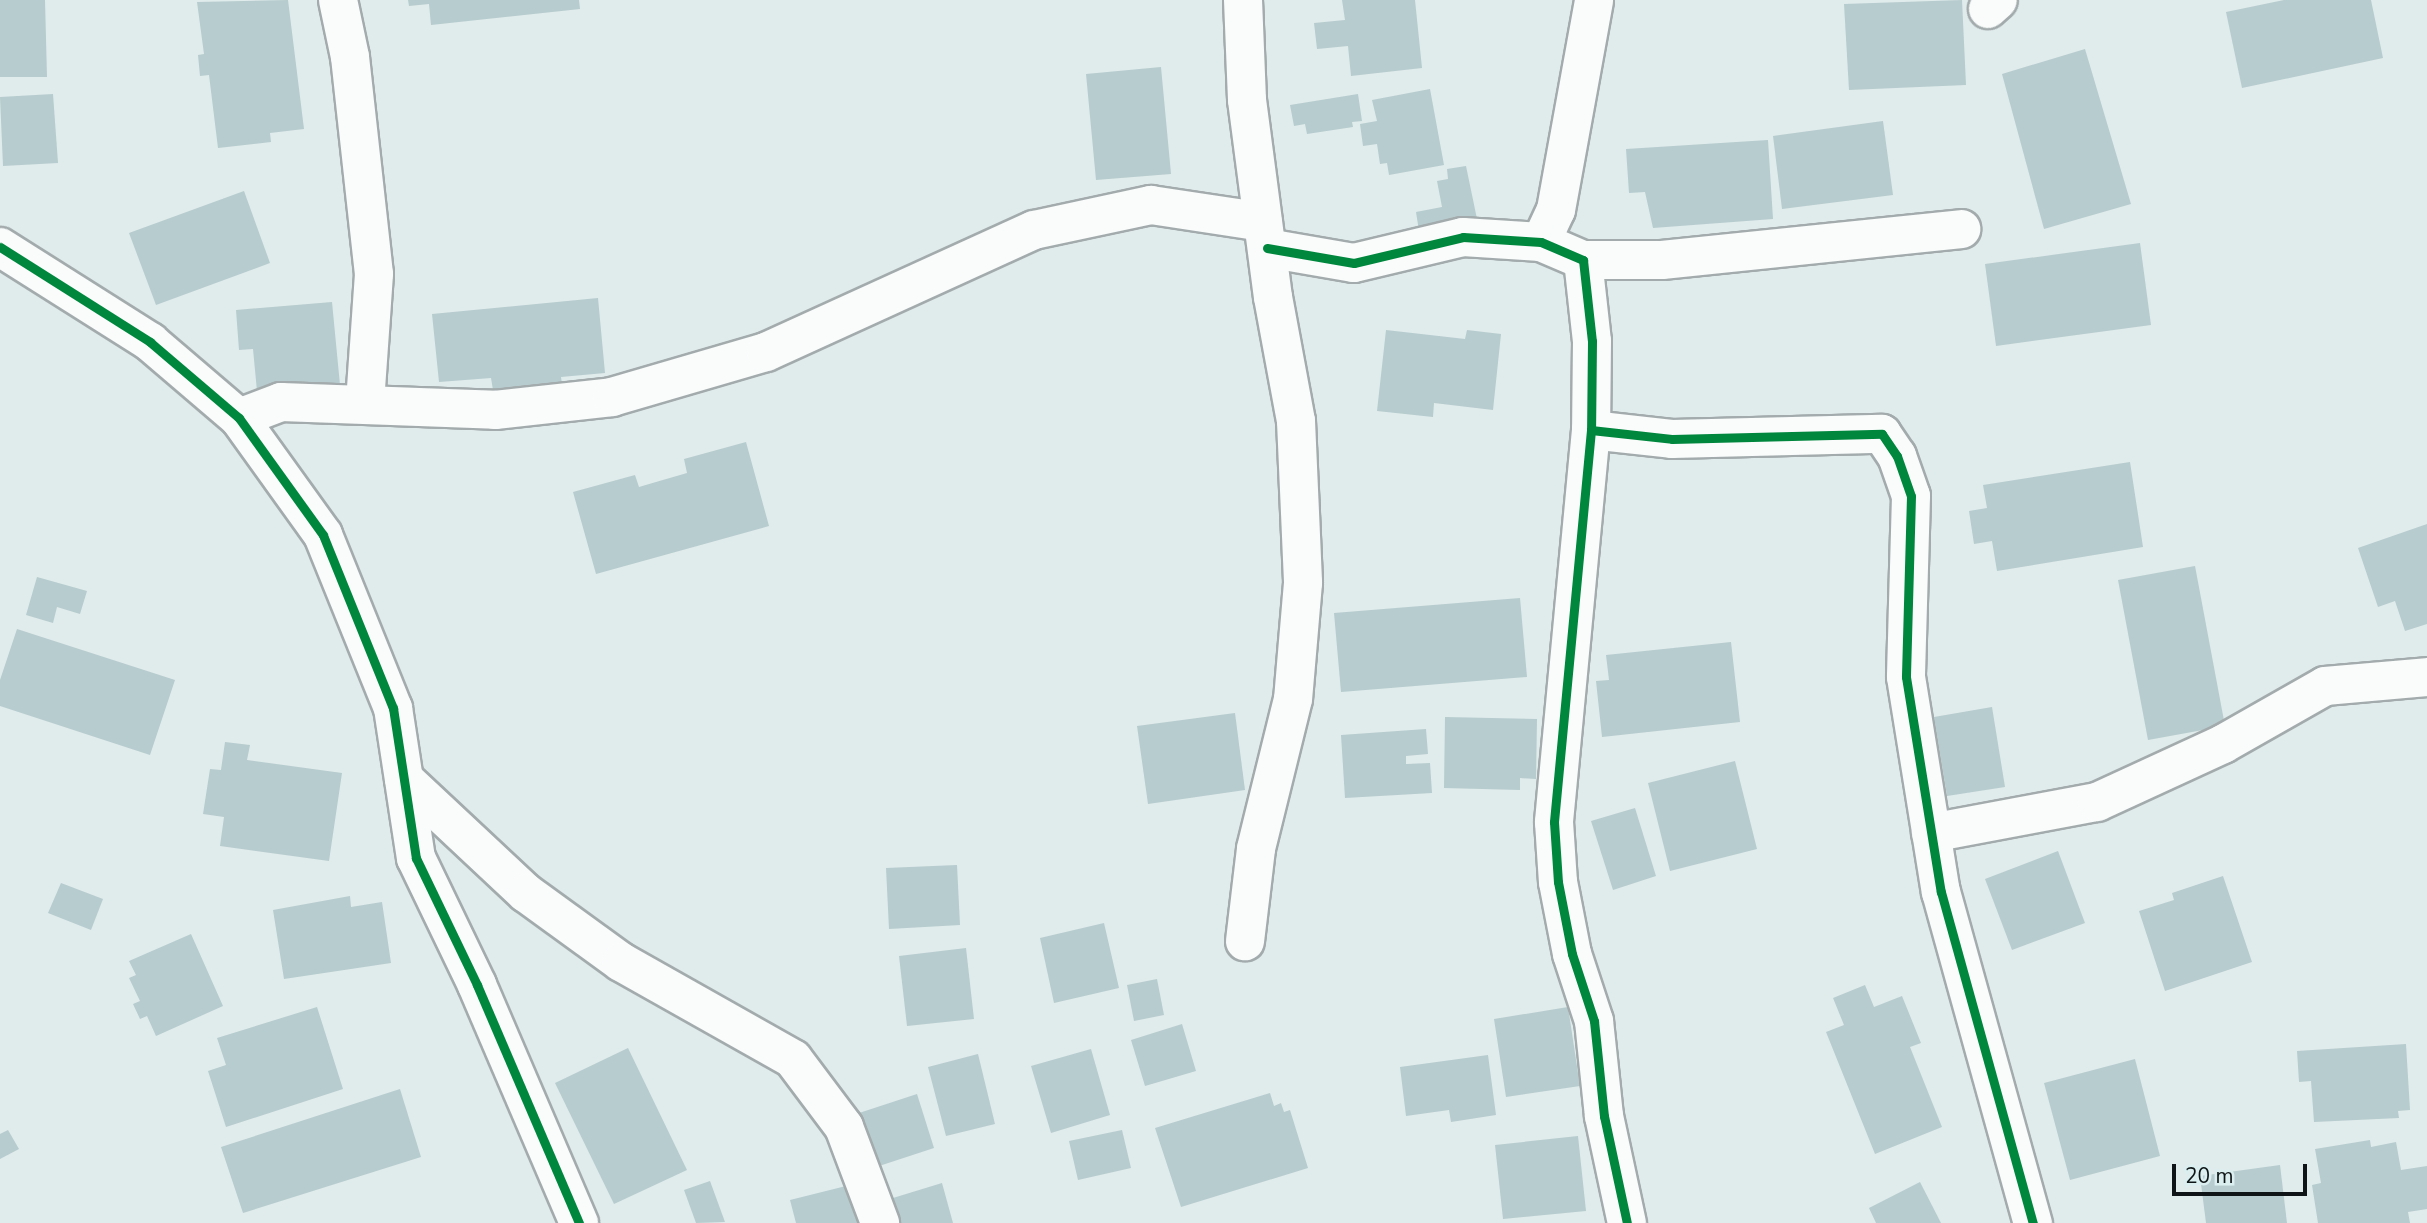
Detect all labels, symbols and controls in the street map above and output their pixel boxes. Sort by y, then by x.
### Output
scale bar [2175,1150,2310,1194]
text: 20 m [2185,1162,2234,1190]

